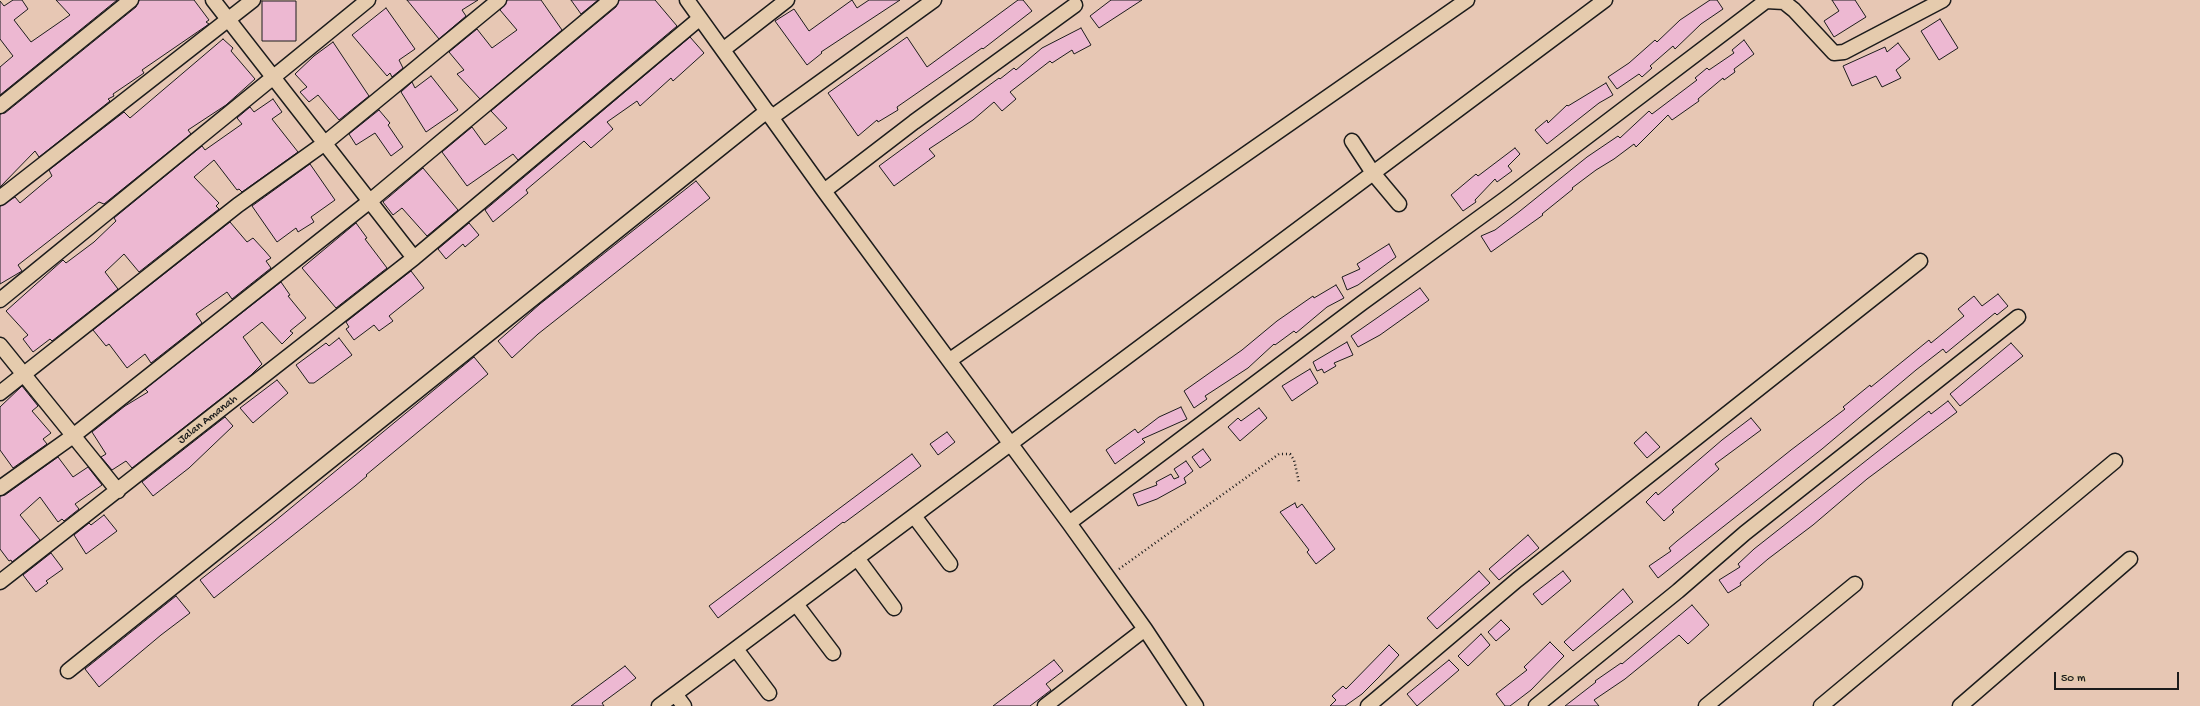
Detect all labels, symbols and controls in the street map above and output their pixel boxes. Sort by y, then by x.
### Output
street label: Jalan Amanah [175,392,241,448]
scale bar [2056,664,2181,690]
text: 50 m [2061,672,2086,686]

